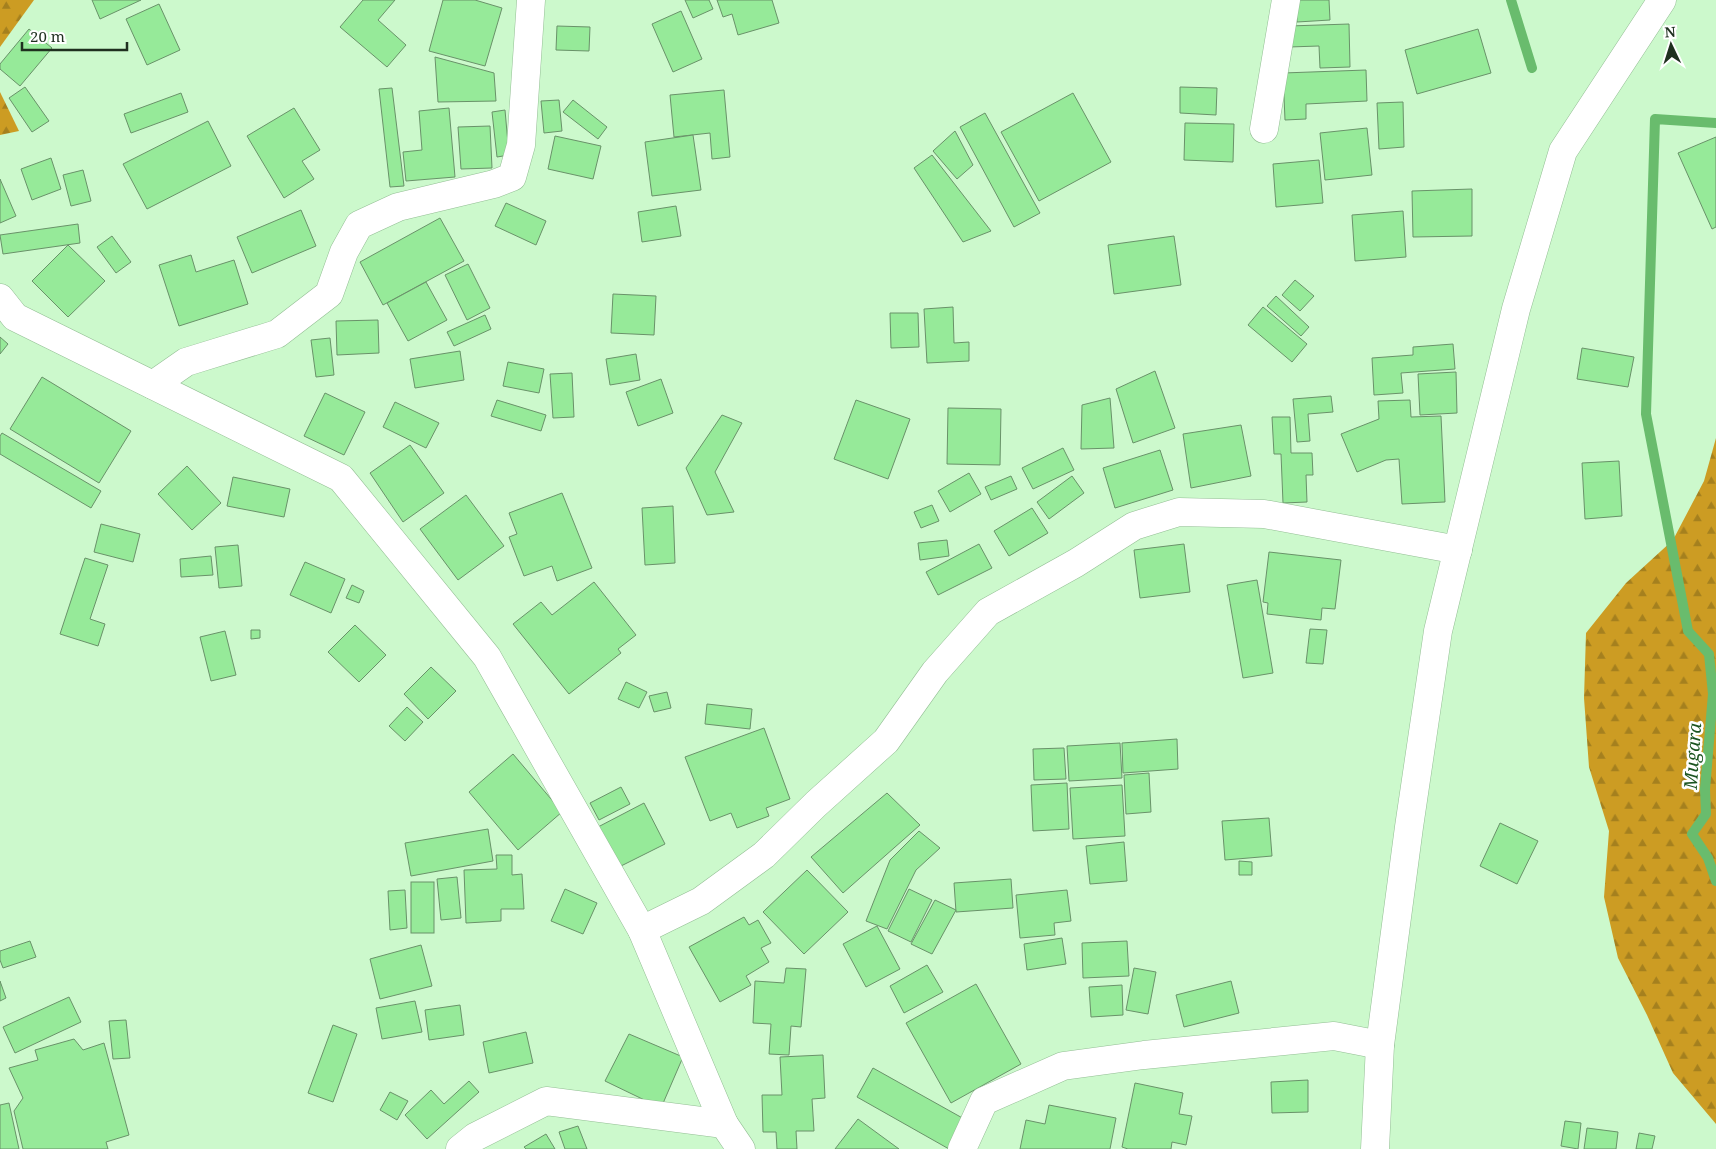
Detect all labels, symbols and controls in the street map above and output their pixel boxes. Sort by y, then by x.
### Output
scale bar [22,20,128,52]
north arrow [1646,20,1696,70]
text: N [1664,22,1676,41]
text: 20 m [30,26,65,46]
water label: Mugara [1678,721,1706,791]

